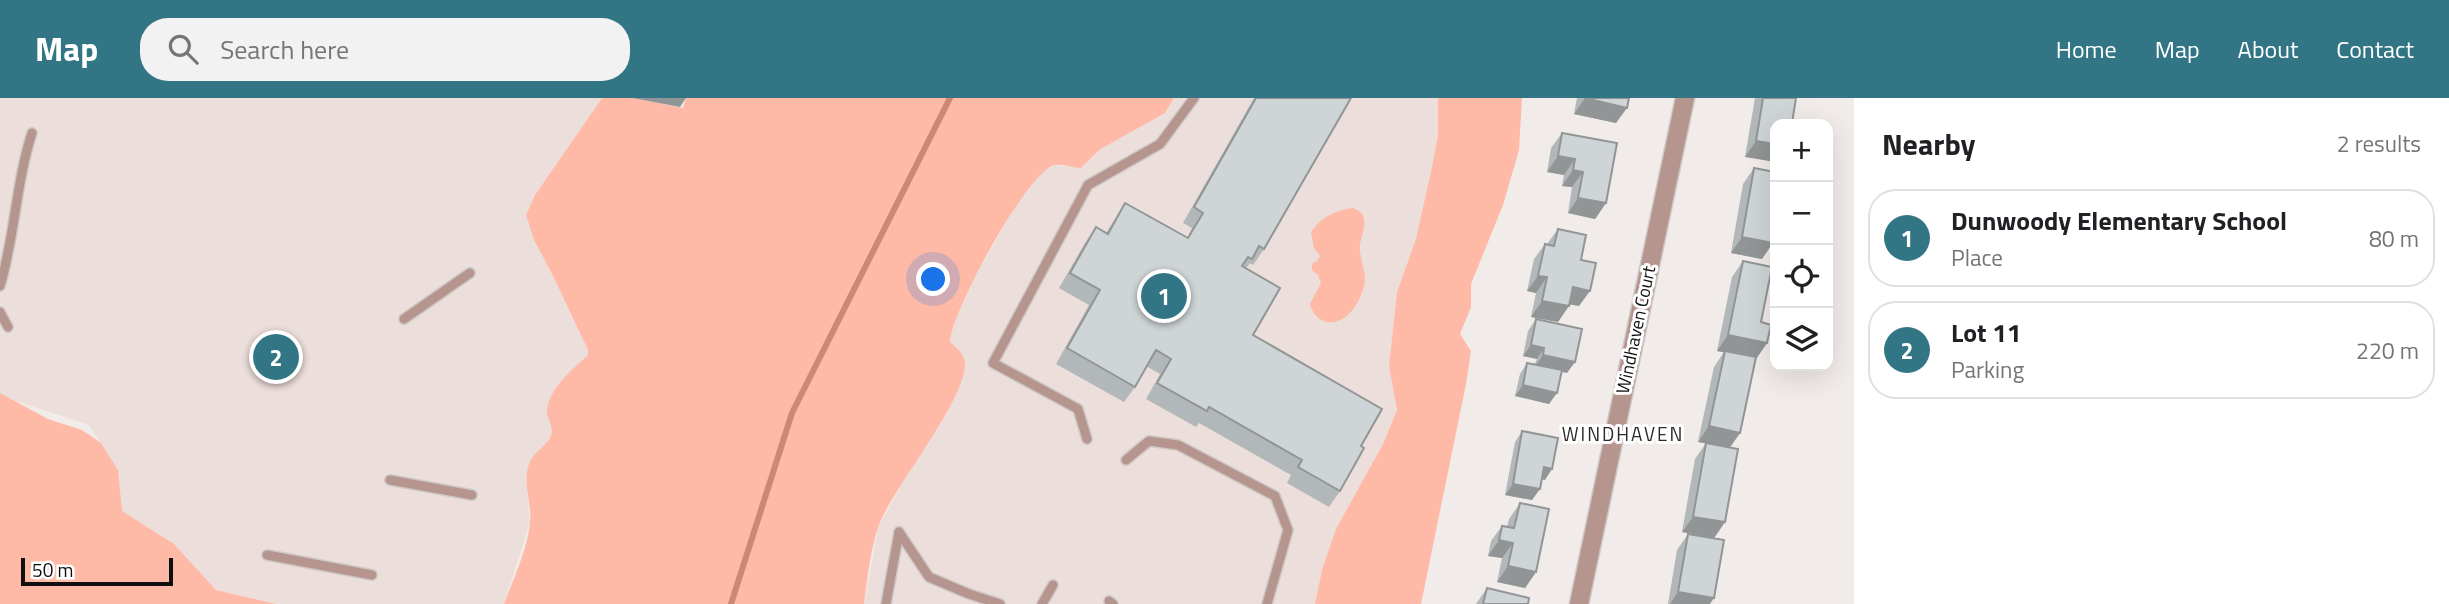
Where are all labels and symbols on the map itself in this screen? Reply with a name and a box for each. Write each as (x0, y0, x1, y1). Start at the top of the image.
your location (916, 262, 950, 296)
street label: Windhaven Court (1609, 263, 1662, 396)
pin: 1 (1141, 270, 1187, 322)
pin: 2 (253, 331, 299, 383)
district label: WINDHAVEN (1562, 419, 1684, 448)
scale bar (21, 555, 173, 587)

